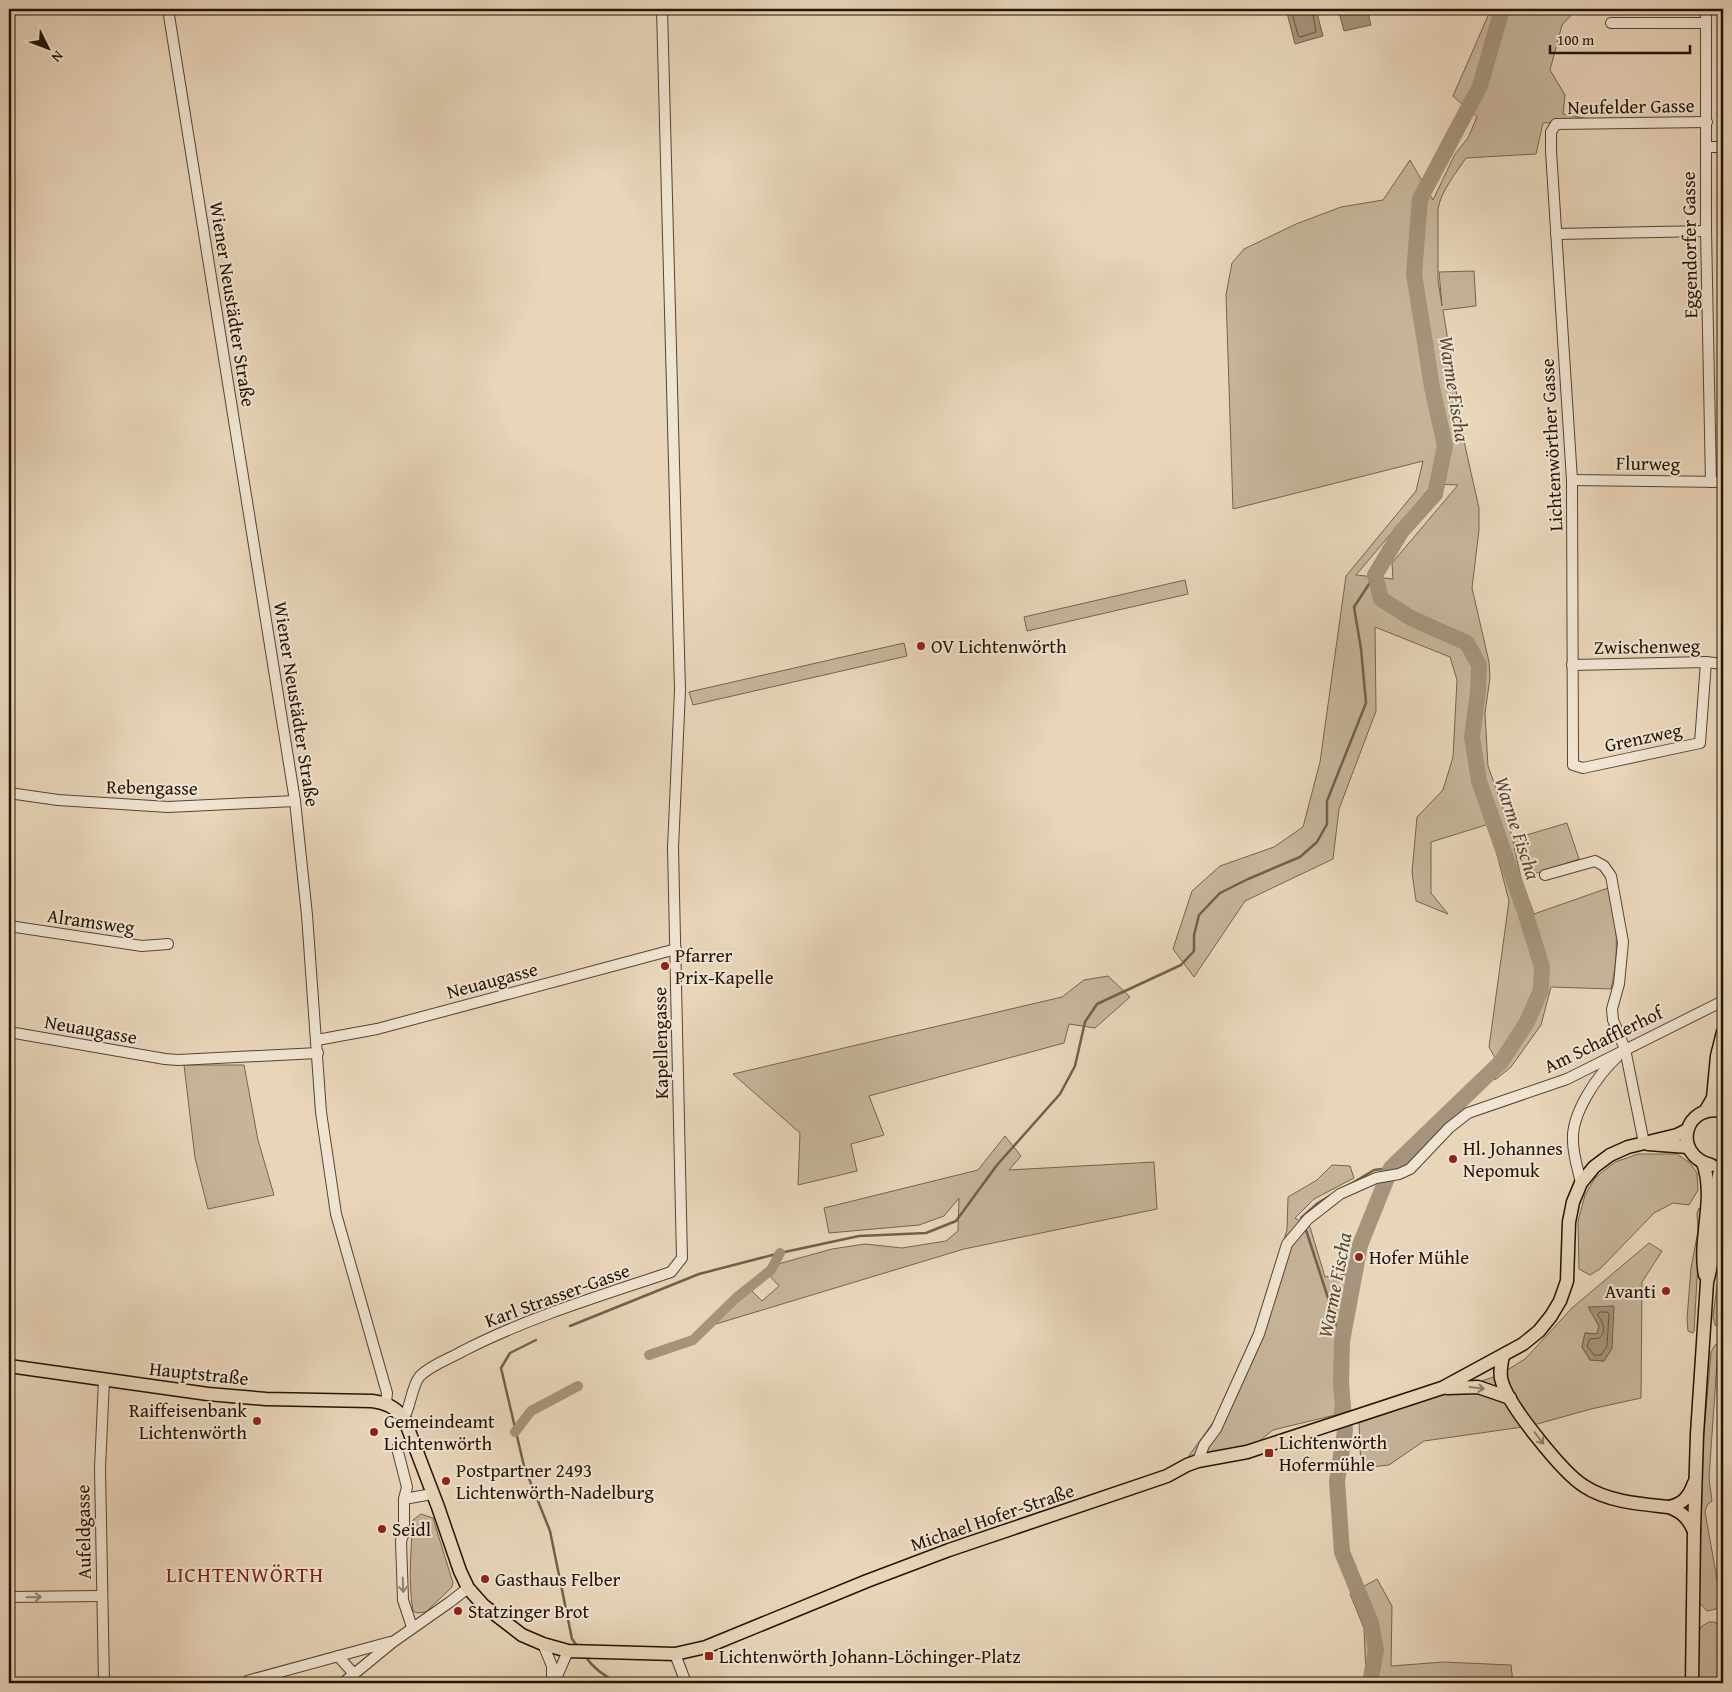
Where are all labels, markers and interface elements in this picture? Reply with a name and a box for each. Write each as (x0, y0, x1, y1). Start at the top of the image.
north arrow (22, 22, 72, 72)
scale bar (1550, 22, 1690, 54)
text: 100 m (1557, 29, 1595, 50)
text: N (47, 47, 68, 67)
street label: Neufelder Gasse (1567, 91, 1695, 121)
street label: Eggendorfer Gasse (1674, 171, 1704, 319)
street label: Wiener Neustädter Straße (203, 199, 263, 409)
water label: Warme Fischa (1432, 334, 1478, 445)
street label: Lichtenwörther Gasse (1532, 358, 1570, 532)
street label: Flurweg (1616, 448, 1681, 478)
street label: Wiener Neustädter Straße (267, 599, 327, 809)
street label: Zwischenweg (1594, 631, 1701, 661)
place label: OV Lichtenwörth (931, 632, 1067, 660)
marker: OV Lichtenwörth (915, 640, 927, 652)
street label: Grenzweg (1602, 715, 1685, 759)
street label: Rebengasse (106, 772, 198, 802)
water label: Warme Fischa (1488, 773, 1549, 884)
street label: Alramsweg (45, 901, 137, 941)
place label: Pfarrer Prix-Kapelle (675, 941, 774, 991)
street label: Neuaugasse (443, 954, 541, 1006)
marker: Pfarrer Prix-Kapelle (659, 960, 671, 972)
street label: Kapellengasse (645, 987, 675, 1099)
street label: Am Schafflerhof (1539, 997, 1669, 1080)
street label: Neuaugasse (43, 1007, 139, 1051)
place label: Hl. Johannes Nepomuk (1463, 1134, 1563, 1184)
marker: Hl. Johannes Nepomuk (1447, 1153, 1459, 1165)
water label: Warme Fischa (1310, 1229, 1359, 1340)
place label: Hofer Mühle (1369, 1243, 1469, 1271)
marker: Hofer Mühle (1353, 1251, 1365, 1263)
street label: Karl Strasser-Gasse (480, 1256, 634, 1334)
place label: Avanti (1605, 1277, 1656, 1305)
marker: Avanti (1660, 1285, 1672, 1297)
street label: Hauptstraße (148, 1354, 250, 1392)
one-way arrow (1468, 1383, 1484, 1393)
place label: Raiffeisenbank Lichtenwörth (129, 1396, 247, 1446)
place label: Gemeindeamt Lichtenwörth (384, 1407, 495, 1457)
marker: Raiffeisenbank Lichtenwörth (251, 1415, 263, 1427)
marker: Gemeindeamt Lichtenwörth (368, 1426, 380, 1438)
place label: Lichtenwörth Hofermühle (1279, 1428, 1387, 1478)
one-way arrow (1534, 1431, 1544, 1445)
marker: Lichtenwörth Hofermühle (1263, 1447, 1275, 1459)
place label: Postpartner 2493 Lichtenwörth-Nadelburg (456, 1456, 654, 1506)
marker: Postpartner 2493 Lichtenwörth-Nadelburg (440, 1475, 452, 1487)
street label: Michael Hofer-Straße (906, 1476, 1078, 1558)
street label: Aufeldgasse (68, 1484, 98, 1580)
place label: Seidl (392, 1515, 431, 1543)
marker: Seidl (376, 1523, 388, 1535)
district label: LICHTENWÖRTH (166, 1559, 324, 1590)
place label: Gasthaus Felber (495, 1565, 621, 1593)
marker: Gasthaus Felber (479, 1573, 491, 1585)
one-way arrow (398, 1577, 407, 1593)
one-way arrow (26, 1592, 42, 1602)
place label: Statzinger Brot (468, 1597, 589, 1625)
marker: Statzinger Brot (452, 1605, 464, 1617)
place label: Lichtenwörth Johann-Löchinger-Platz (719, 1642, 1021, 1670)
marker: Lichtenwörth Johann-Löchinger-Platz (703, 1650, 715, 1662)

